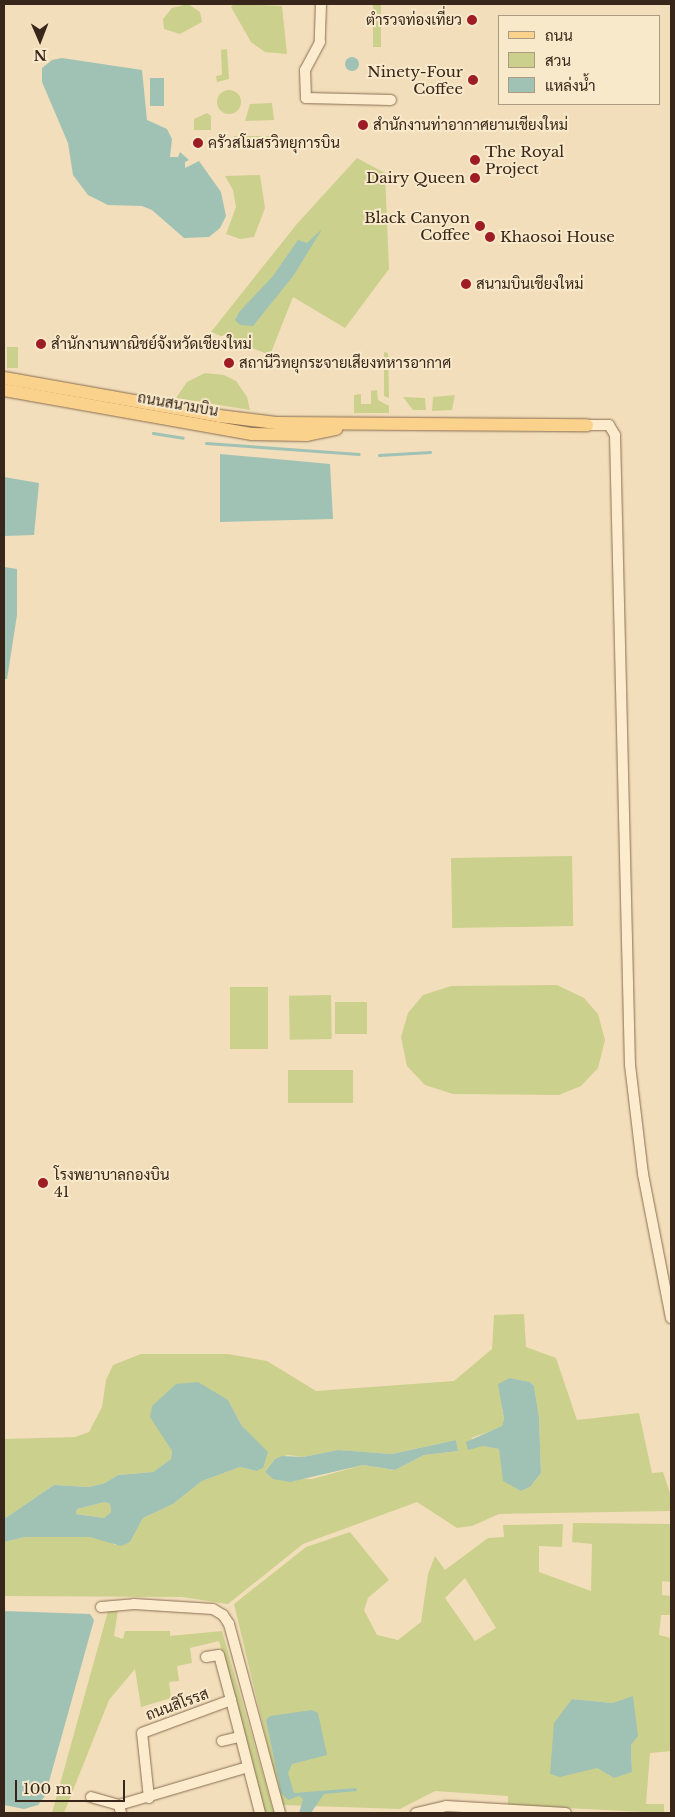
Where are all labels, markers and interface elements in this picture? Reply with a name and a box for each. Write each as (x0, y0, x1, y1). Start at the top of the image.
place label: ตำรวจท่องเที่ยว (366, 11, 462, 29)
marker: ตำรวจท่องเที่ยว (466, 14, 478, 26)
north arrow (15, 15, 65, 65)
legend (498, 15, 660, 105)
text: ถนน (545, 26, 573, 45)
text: N (34, 46, 47, 64)
text: สวน (545, 51, 571, 70)
place label: Ninety-Four Coffee (367, 62, 463, 97)
marker: Ninety-Four Coffee (467, 74, 479, 86)
text: แหล่งน้ำ (545, 76, 596, 95)
place label: สำนักงานท่าอากาศยานเชียงใหม่ (373, 116, 568, 134)
marker: สำนักงานท่าอากาศยานเชียงใหม่ (357, 119, 369, 131)
place label: ครัวสโมสรวิทยุการบิน (208, 134, 340, 152)
marker: ครัวสโมสรวิทยุการบิน (192, 137, 204, 149)
place label: The Royal Project (485, 142, 564, 177)
marker: The Royal Project (469, 154, 481, 166)
place label: Dairy Queen (366, 169, 465, 187)
marker: Dairy Queen (469, 172, 481, 184)
place label: Black Canyon Coffee (364, 208, 470, 243)
marker: Black Canyon Coffee (474, 220, 486, 232)
place label: Khaosoi House (500, 228, 615, 246)
marker: Khaosoi House (484, 231, 496, 243)
place label: สนามบินเชียงใหม่ (476, 275, 584, 293)
marker: สนามบินเชียงใหม่ (460, 278, 472, 290)
place label: สำนักงานพาณิชย์จังหวัดเชียงใหม่ (51, 335, 252, 353)
marker: สำนักงานพาณิชย์จังหวัดเชียงใหม่ (35, 338, 47, 350)
place label: สถานีวิทยุกระจายเสียงทหารอากาศ (239, 354, 451, 372)
marker: สถานีวิทยุกระจายเสียงทหารอากาศ (223, 357, 235, 369)
street label: ถนนสนามบิน (136, 388, 220, 420)
place label: โรงพยาบาลกองบิน 41 (54, 1165, 170, 1200)
marker: โรงพยาบาลกองบิน 41 (36, 1176, 50, 1190)
street label: ถนนสิโรรส (143, 1684, 211, 1724)
scale bar (18, 1770, 128, 1802)
text: 100 m (23, 1779, 72, 1798)

